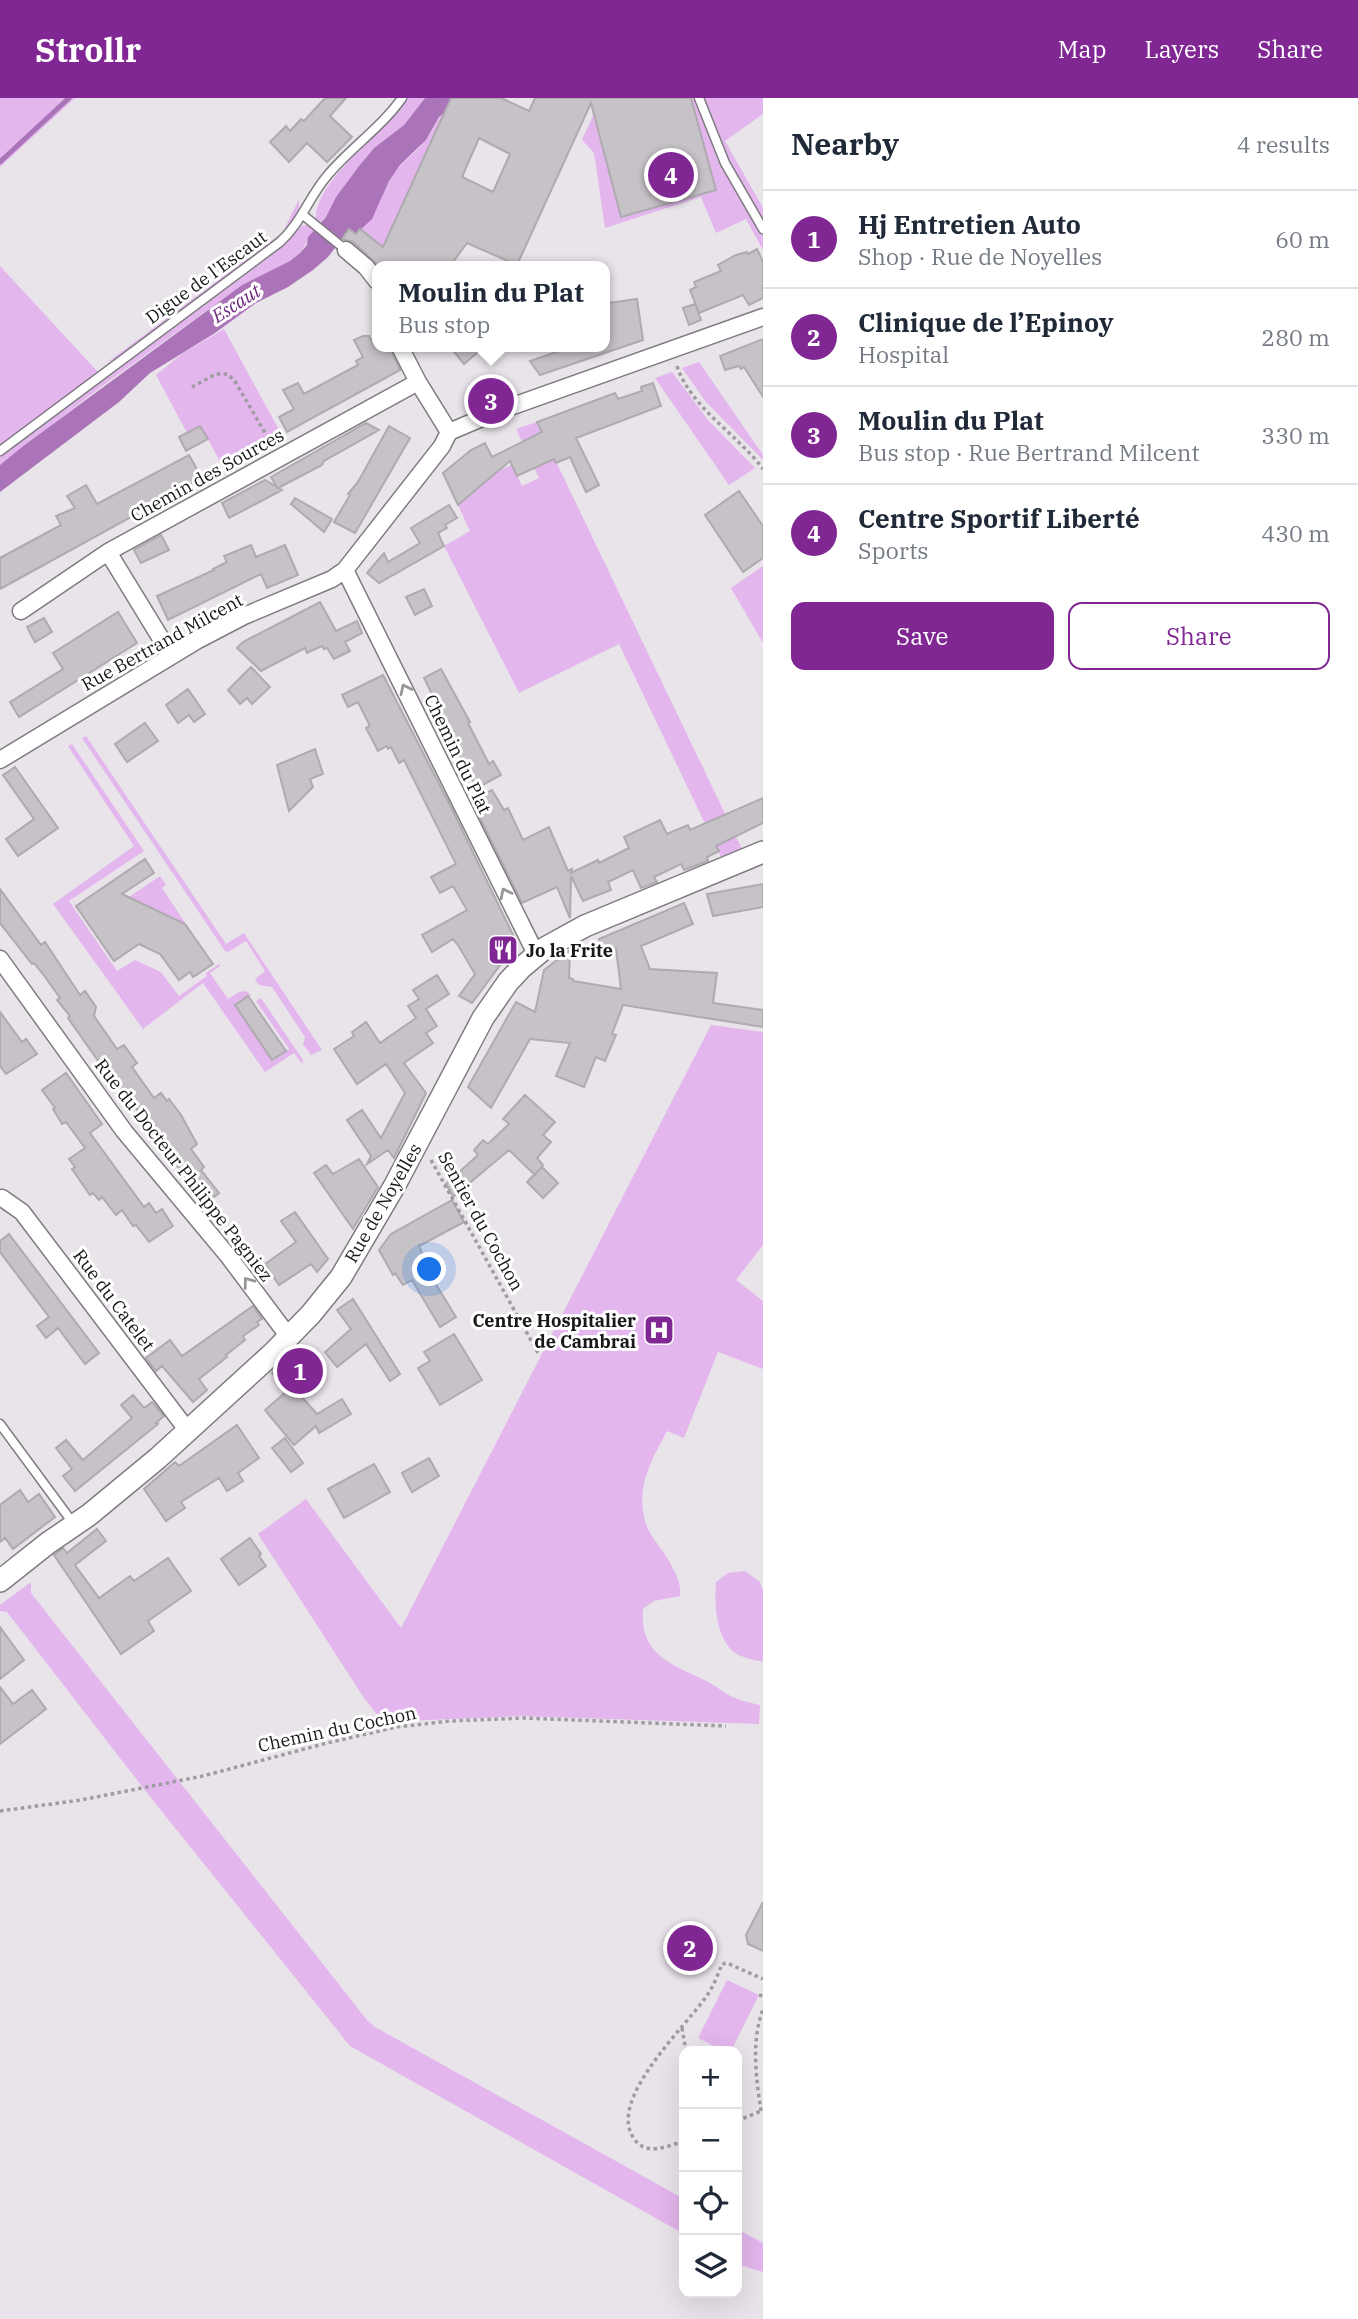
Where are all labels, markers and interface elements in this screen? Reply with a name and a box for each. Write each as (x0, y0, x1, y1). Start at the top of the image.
text: Strollr (35, 28, 141, 71)
text: Map (1058, 33, 1106, 65)
text: Layers (1144, 33, 1219, 65)
text: Share (1257, 33, 1323, 65)
text: Nearby (791, 124, 899, 163)
text: 4 results (1237, 129, 1330, 159)
pin: 4 (648, 149, 694, 201)
text: Hj Entretien Auto (858, 207, 1081, 241)
text: 1 (807, 224, 821, 254)
text: 60 m (1275, 224, 1330, 254)
street label: Digue de l'Escaut (141, 226, 271, 328)
text: Shop · Rue de Noyelles (858, 241, 1102, 271)
popup (372, 261, 610, 352)
text: Moulin du Plat (398, 275, 584, 309)
water label: Escaut (207, 279, 265, 327)
text: Clinique de l’Epinoy (858, 305, 1113, 339)
text: Bus stop (398, 309, 490, 339)
text: 2 (807, 322, 821, 352)
text: 280 m (1261, 322, 1330, 352)
text: Hospital (858, 339, 949, 369)
pin: 3 (468, 375, 514, 427)
text: Moulin du Plat (858, 403, 1044, 437)
text: 3 (807, 420, 821, 450)
text: 330 m (1261, 420, 1330, 450)
street label: Chemin des Sources (126, 423, 288, 527)
text: Bus stop · Rue Bertrand Milcent (858, 437, 1200, 467)
text: Centre Sportif Liberté (858, 501, 1140, 535)
text: 4 (807, 518, 821, 548)
text: 430 m (1261, 518, 1330, 548)
text: Sports (858, 535, 928, 565)
street label: Rue Bertrand Milcent (77, 588, 247, 696)
button: Save (791, 602, 1054, 670)
button: Share (1068, 602, 1330, 670)
one-way arrow (399, 684, 413, 696)
street label: Chemin du Plat (419, 691, 497, 817)
one-way arrow (500, 888, 514, 900)
restaurant icon: Jo la Frite (486, 933, 520, 967)
place label: Jo la Frite (526, 939, 613, 962)
street label: Rue du Docteur Philippe Pagniez (90, 1054, 278, 1286)
street label: Rue de Noyelles (340, 1139, 426, 1267)
street label: Sentier du Cochon (433, 1147, 529, 1295)
street label: Rue du Catelet (68, 1244, 160, 1356)
your location (412, 1252, 446, 1286)
one-way arrow (244, 1277, 257, 1290)
place label: Centre Hospitalier de Cambrai (473, 1309, 636, 1353)
hospital icon: Centre Hospitalier de Cambrai (642, 1313, 676, 1347)
pin: 1 (277, 1345, 323, 1397)
street label: Chemin du Cochon (256, 1701, 418, 1757)
pin: 2 (667, 1922, 713, 1974)
map controls (679, 2046, 742, 2298)
button: + (679, 2046, 742, 2109)
button: − (679, 2109, 742, 2172)
button: locate (679, 2172, 742, 2235)
button: layers (679, 2235, 742, 2298)

